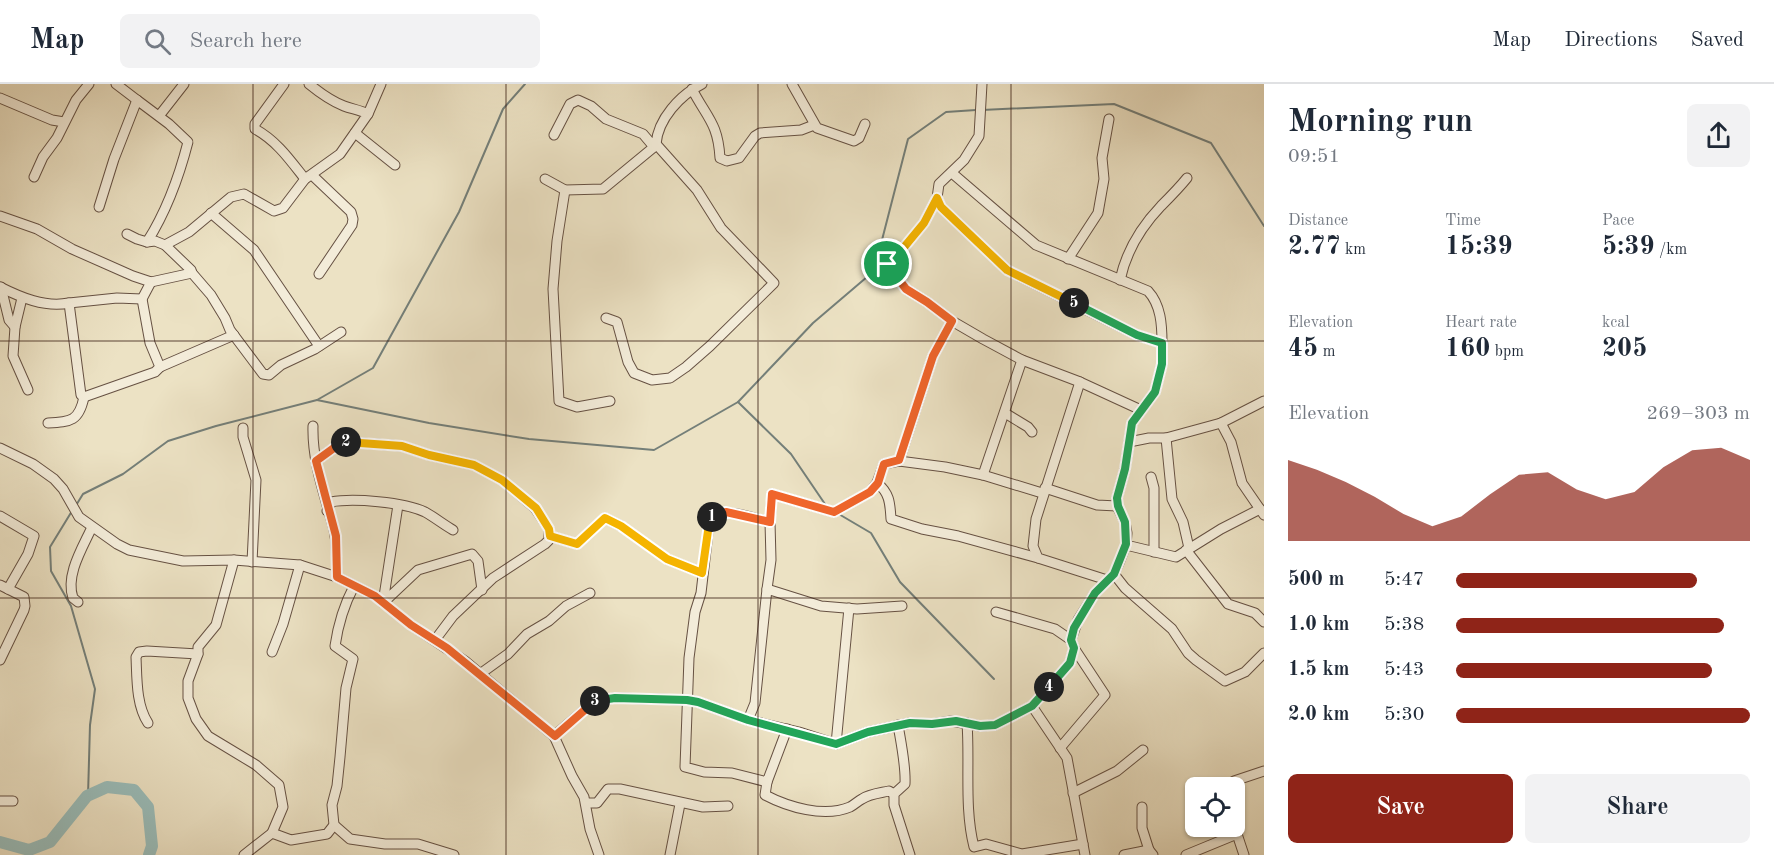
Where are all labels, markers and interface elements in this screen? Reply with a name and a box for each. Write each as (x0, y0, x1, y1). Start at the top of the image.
search box (120, 14, 540, 68)
icon: search (141, 25, 174, 58)
text: Map (30, 27, 84, 55)
text: Search here (189, 30, 302, 52)
text: Map (1492, 30, 1531, 51)
text: Directions (1564, 30, 1658, 51)
text: Saved (1691, 30, 1744, 51)
button: share (1687, 104, 1750, 167)
text: Morning run (1288, 106, 1473, 139)
text: 09:51 (1288, 147, 1340, 167)
text: Distance (1288, 213, 1348, 229)
text: Time (1445, 213, 1481, 229)
text: Pace (1602, 213, 1634, 229)
text: 2.77 (1288, 234, 1341, 260)
text: 15:39 (1445, 234, 1513, 260)
text: 5:39 (1602, 234, 1655, 260)
pin (861, 238, 912, 289)
text: km (1341, 242, 1366, 258)
text: /km (1655, 242, 1687, 258)
icon: arrive (870, 247, 903, 280)
pin: 5 (1059, 288, 1089, 318)
text: 5 (1069, 295, 1079, 311)
text: Elevation (1288, 315, 1353, 331)
text: Heart rate (1445, 315, 1517, 331)
text: kcal (1602, 315, 1630, 331)
text: 45 (1288, 336, 1318, 362)
text: 160 (1445, 336, 1490, 362)
text: 205 (1602, 336, 1647, 362)
text: m (1318, 344, 1335, 360)
text: bpm (1490, 344, 1524, 360)
text: Elevation (1288, 404, 1369, 424)
text: 269–303 m (1647, 404, 1750, 424)
pin: 2 (331, 427, 361, 457)
text: 2 (341, 434, 351, 450)
pin: 1 (697, 502, 727, 532)
text: 1 (707, 509, 717, 525)
text: 500 m (1288, 570, 1344, 590)
text: 5:47 (1384, 570, 1424, 590)
text: 1.0 km (1288, 615, 1350, 635)
text: 5:38 (1384, 615, 1424, 635)
text: 1.5 km (1288, 660, 1350, 680)
text: 5:43 (1384, 660, 1424, 680)
pin: 4 (1034, 672, 1064, 702)
text: 4 (1044, 679, 1054, 695)
pin: 3 (580, 686, 610, 716)
text: 3 (590, 693, 600, 709)
text: 2.0 km (1288, 705, 1350, 725)
text: 5:30 (1384, 705, 1424, 725)
button: Save (1288, 774, 1513, 843)
button: Share (1525, 774, 1750, 843)
map controls (1185, 777, 1245, 837)
button: locate (1185, 777, 1245, 837)

